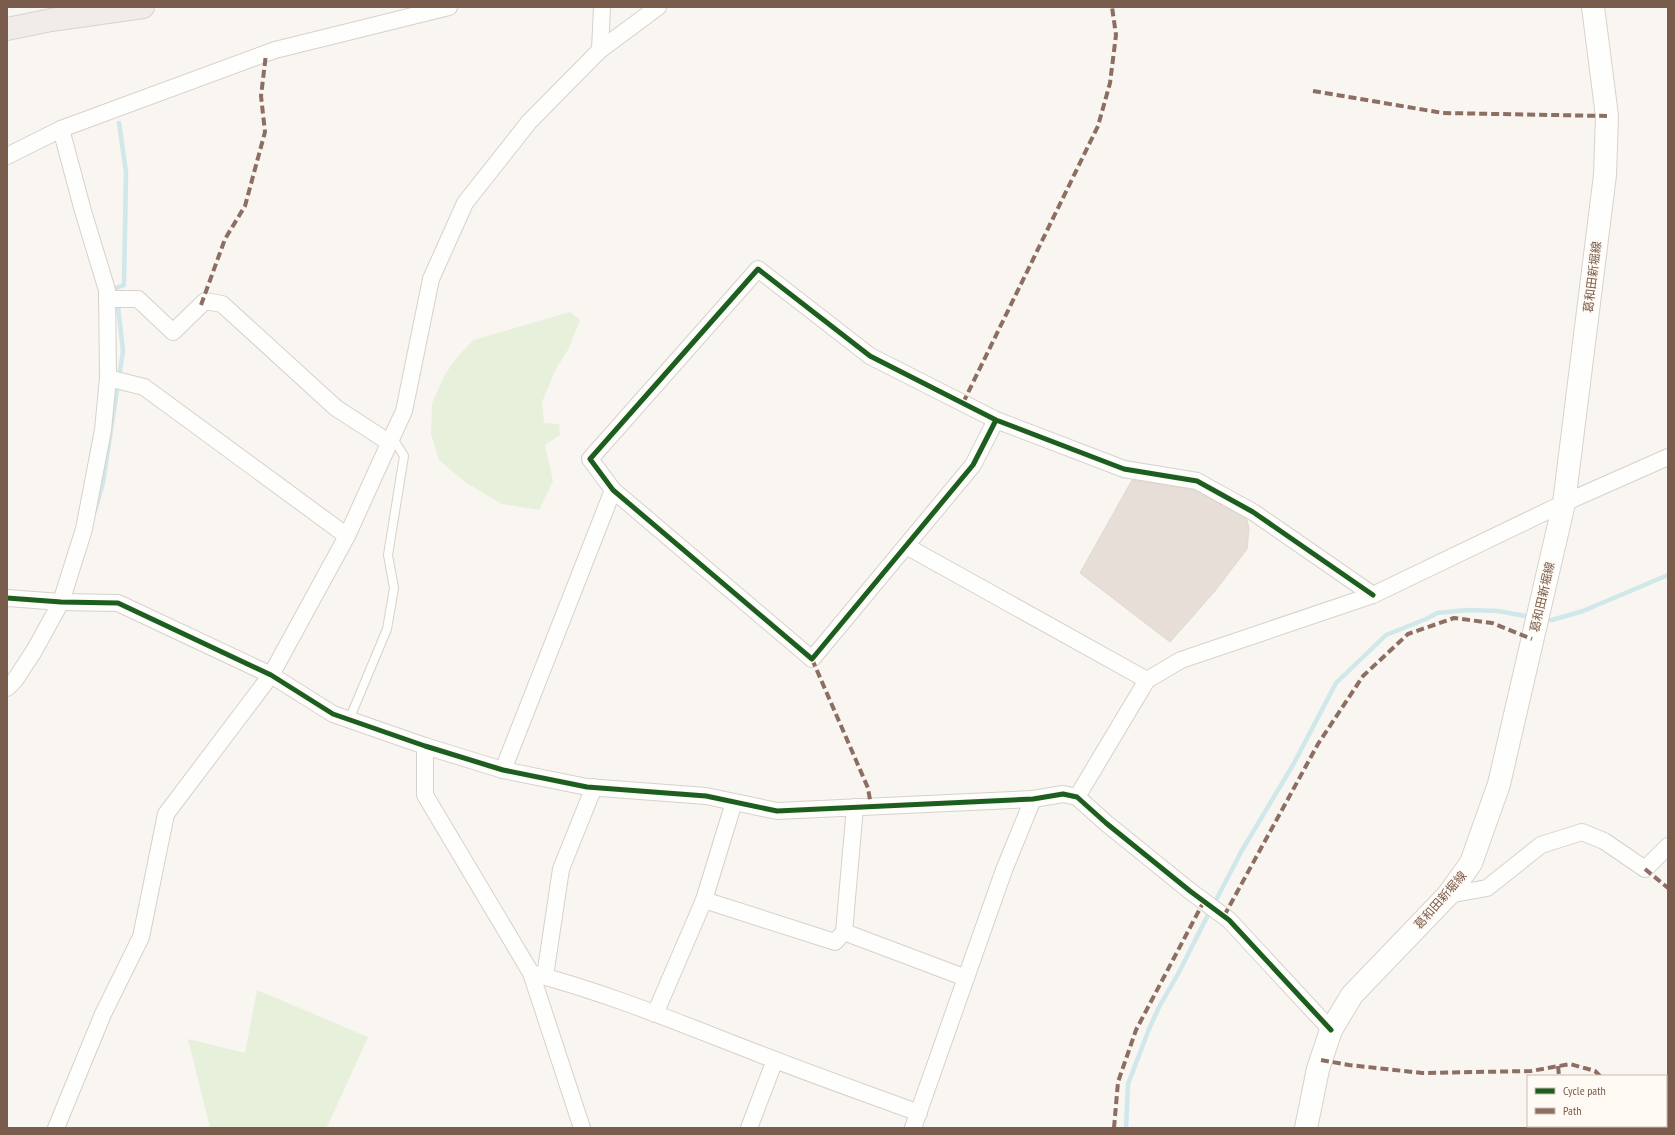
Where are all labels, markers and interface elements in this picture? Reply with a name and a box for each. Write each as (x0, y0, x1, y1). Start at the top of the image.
street label: 葛和田新堀線 (1580, 240, 1604, 314)
street label: 葛和田新堀線 (1527, 560, 1557, 634)
street label: 葛和田新堀線 (1411, 868, 1469, 932)
legend (1527, 1075, 1667, 1127)
text: Cycle path (1563, 1083, 1606, 1098)
text: Path (1563, 1103, 1581, 1118)

